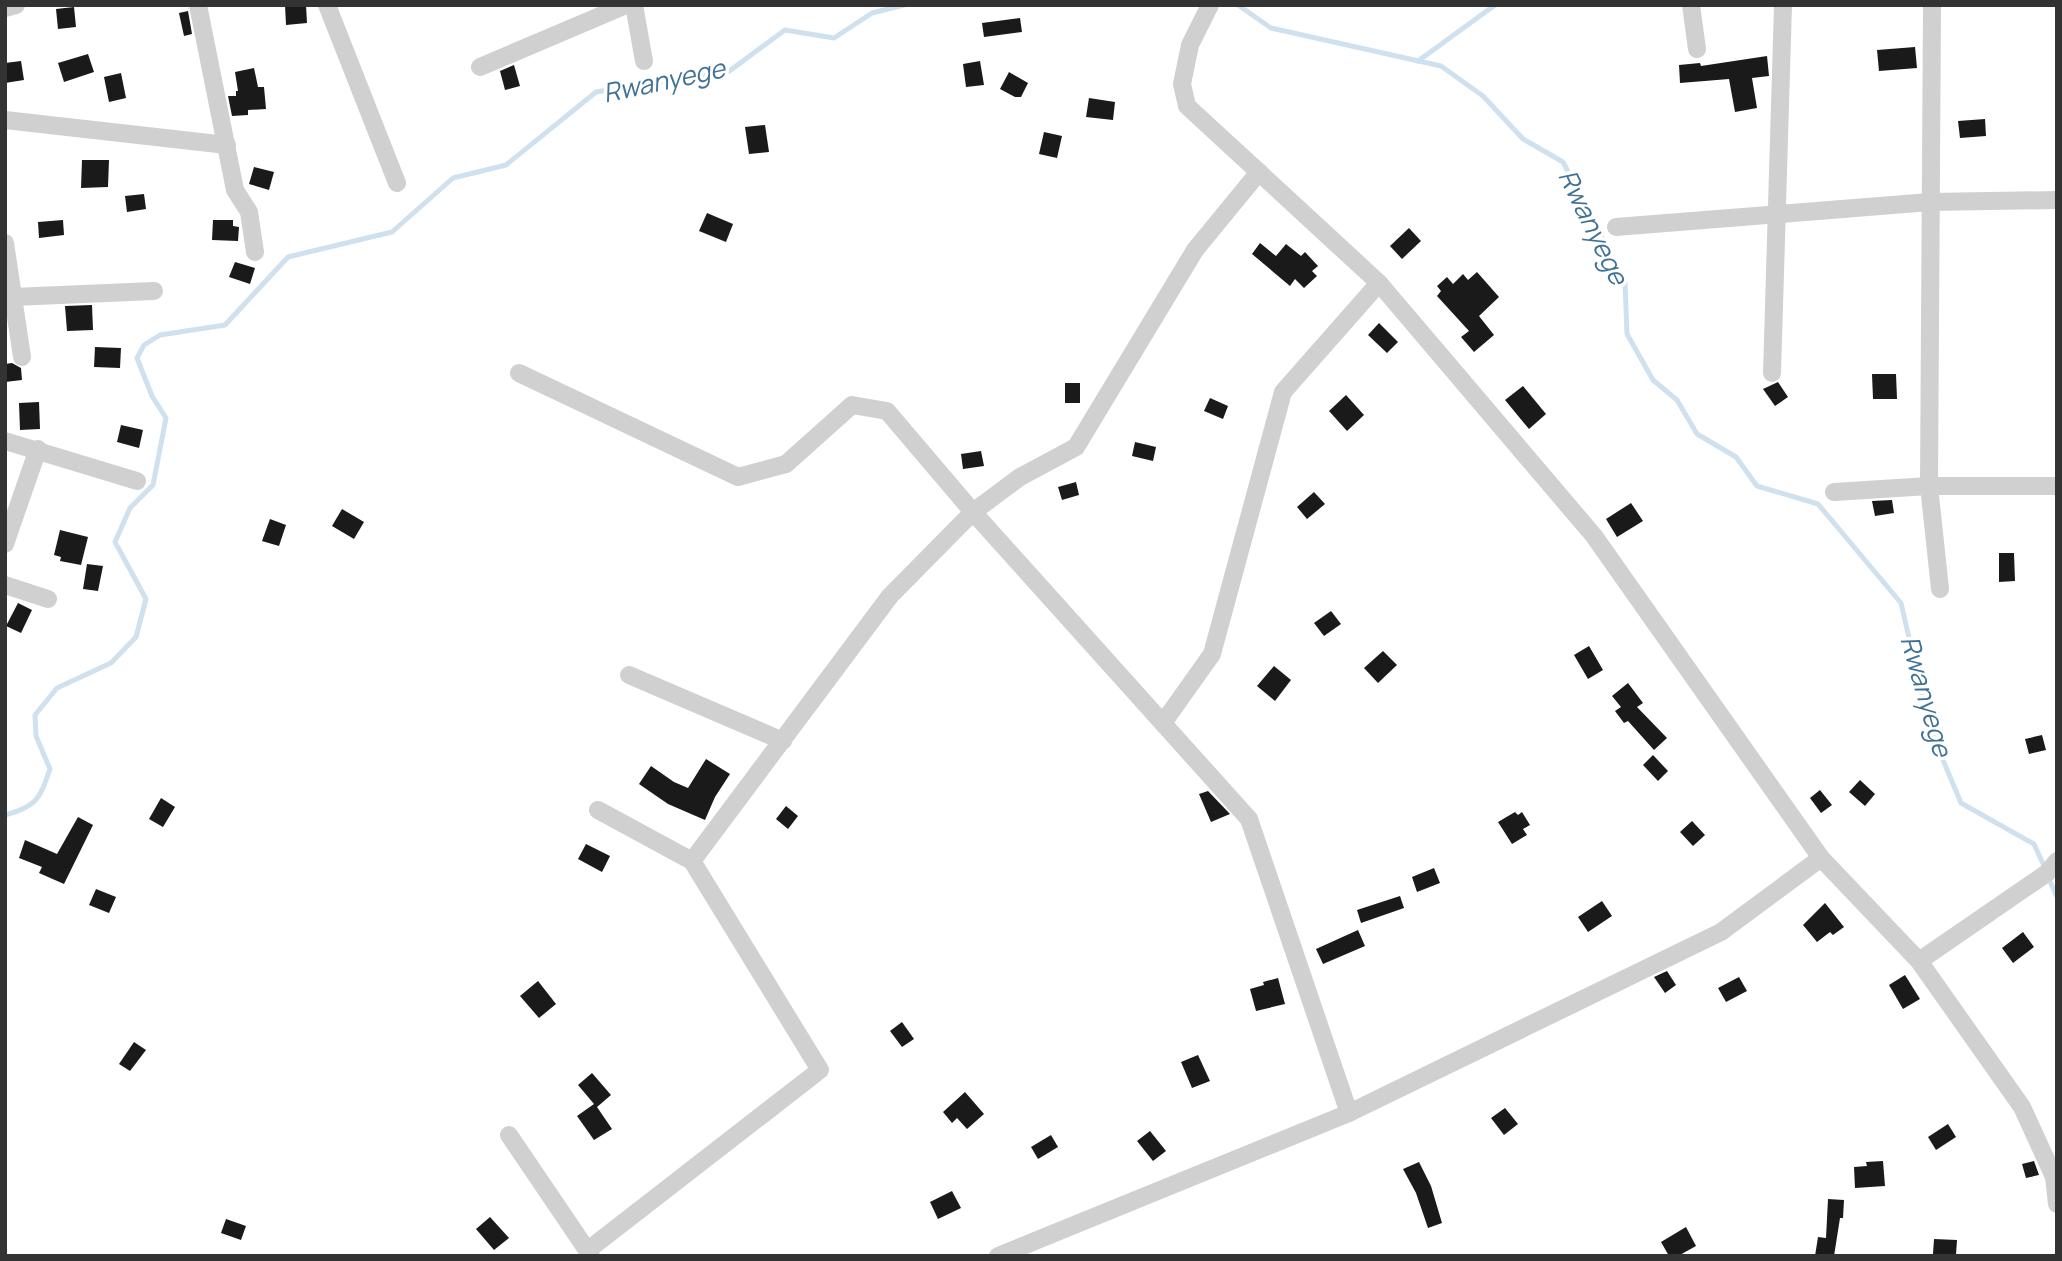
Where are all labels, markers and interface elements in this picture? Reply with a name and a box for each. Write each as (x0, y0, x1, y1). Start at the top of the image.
water label: Rwanyege (599, 49, 730, 111)
water label: Rwanyege (1551, 163, 1638, 292)
water label: Rwanyege (1893, 631, 1962, 762)

